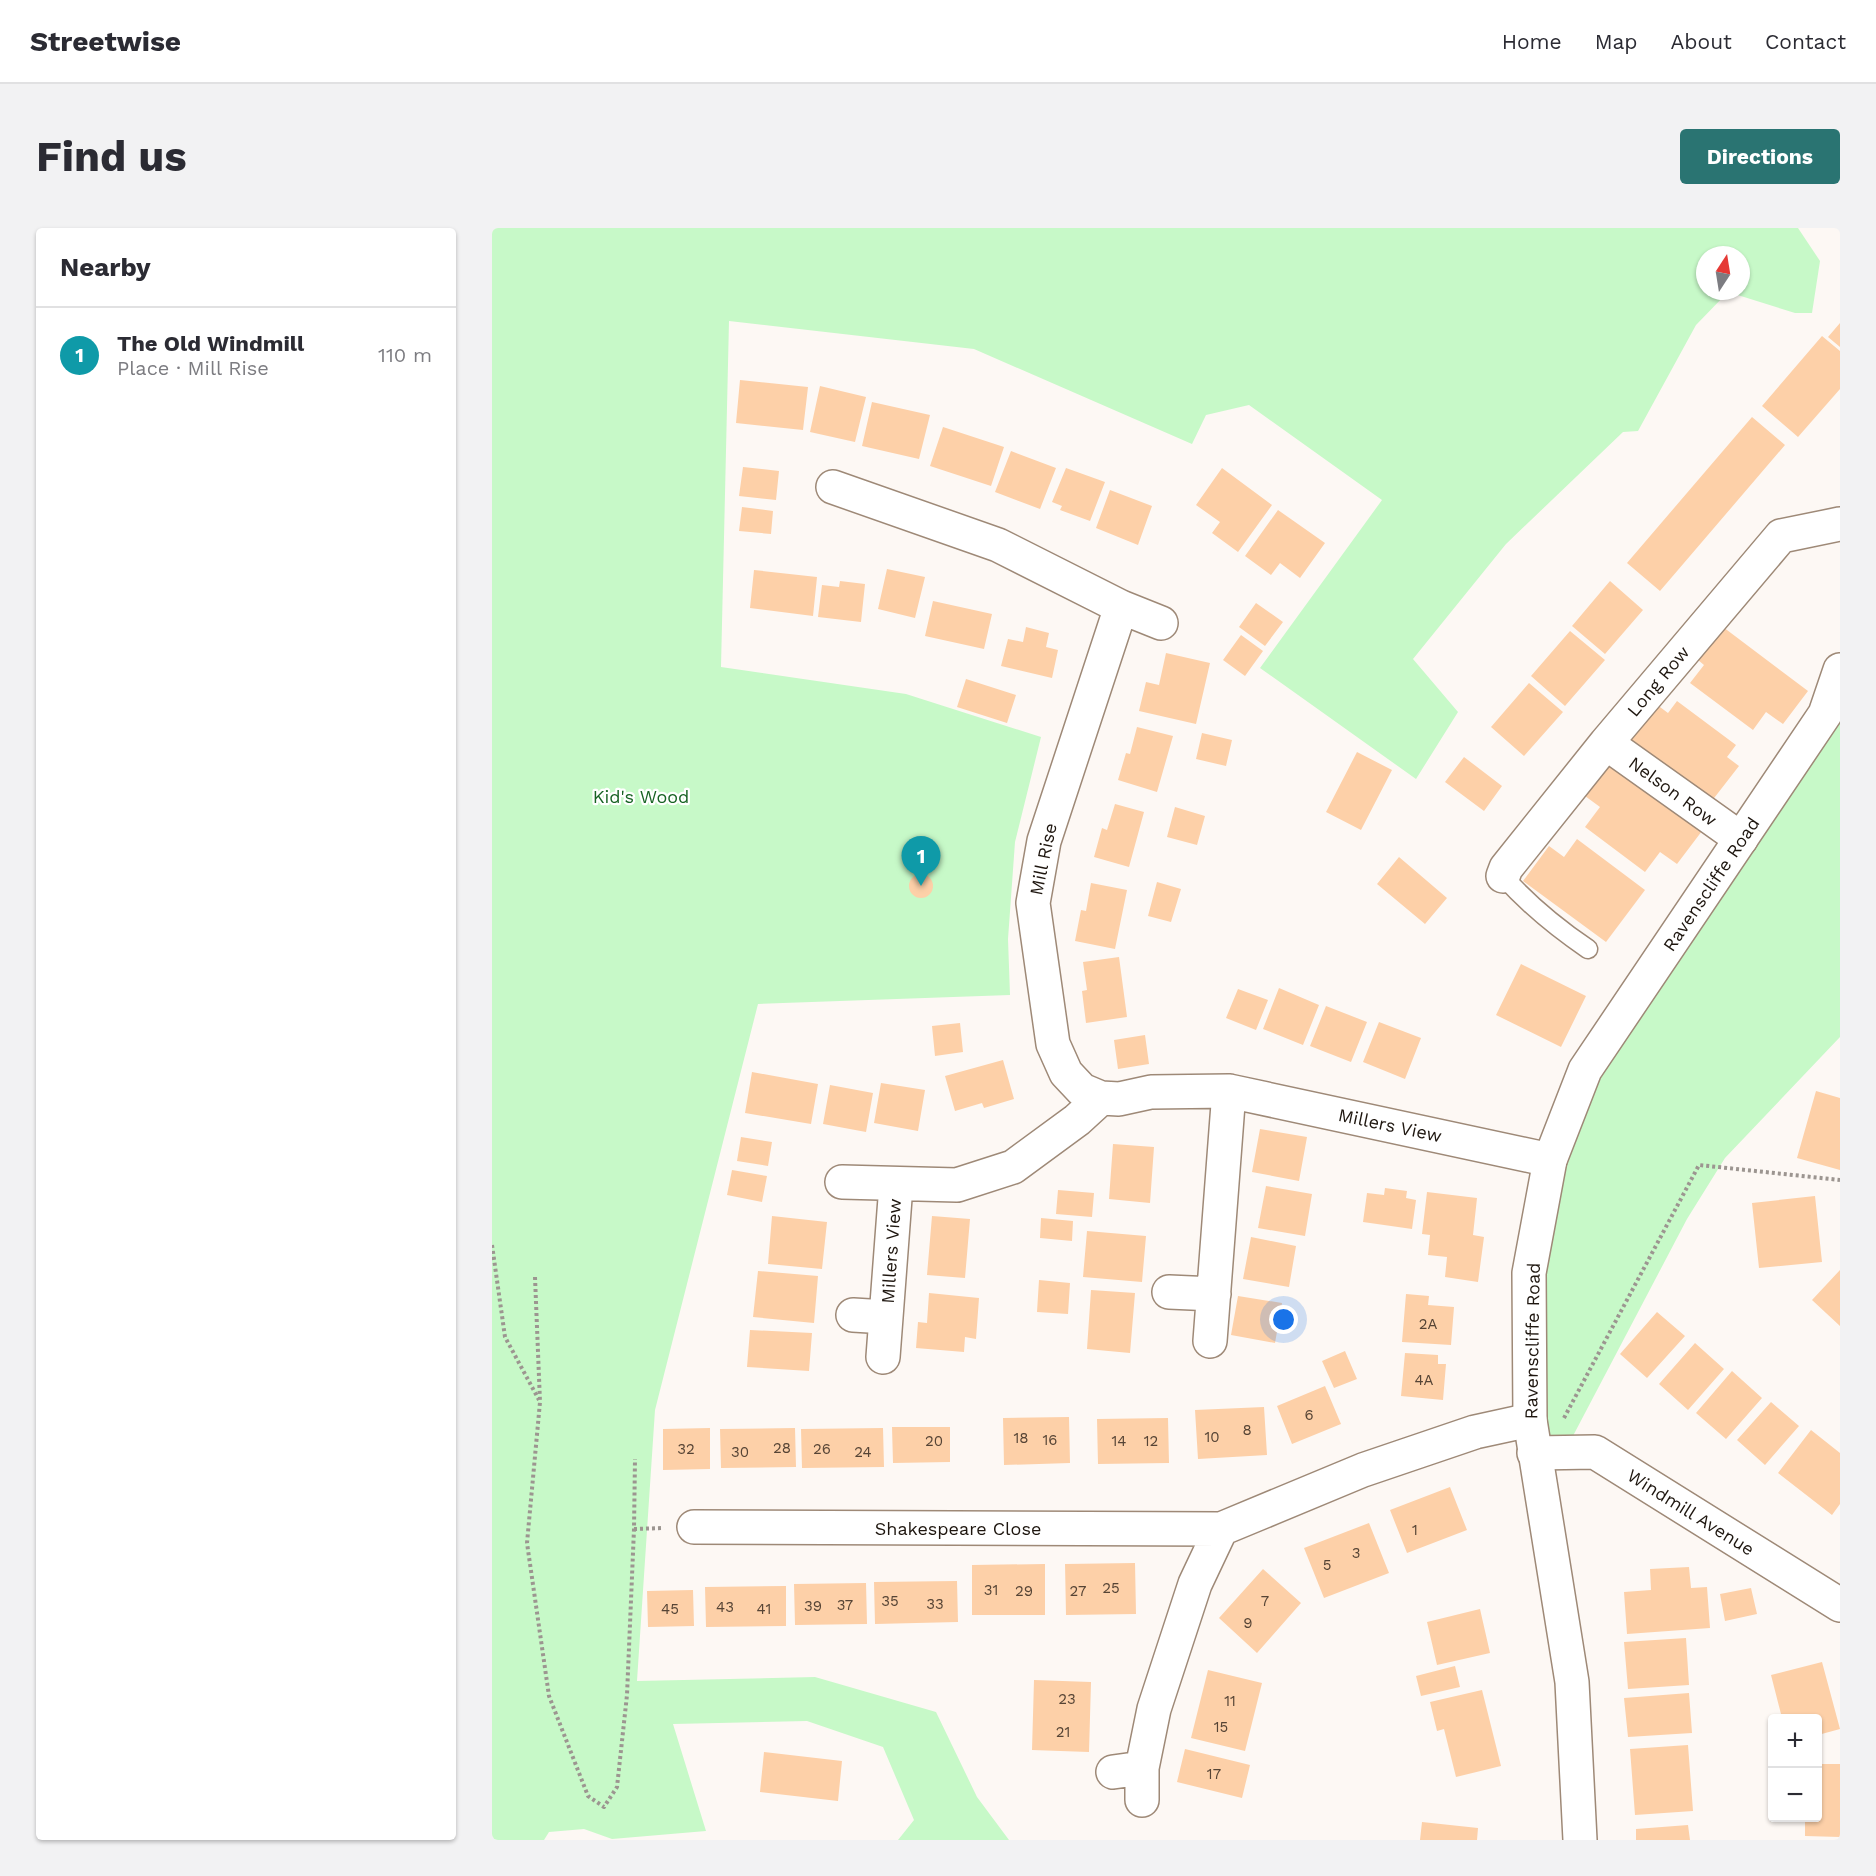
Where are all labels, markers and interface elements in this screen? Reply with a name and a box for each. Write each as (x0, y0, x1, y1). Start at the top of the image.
text: Streetwise (30, 25, 181, 58)
text: Home (1502, 29, 1562, 54)
text: Map (1595, 29, 1638, 54)
text: About (1671, 29, 1732, 54)
text: Contact (1765, 29, 1846, 54)
button: Directions (1680, 129, 1840, 184)
text: Find us (36, 132, 187, 181)
north arrow (1696, 246, 1750, 300)
text: Nearby (60, 252, 151, 282)
text: The Old Windmill (117, 331, 304, 356)
text: 1 (75, 343, 84, 367)
text: 110 m (378, 343, 432, 367)
text: Place · Mill Rise (117, 356, 269, 380)
street label: Long Row (1623, 642, 1693, 720)
street label: Nelson Row (1625, 752, 1721, 830)
park label: Kid's Wood (593, 786, 689, 807)
street label: Ravenscliffe Road (1658, 813, 1764, 955)
street label: Mill Rise (1025, 821, 1061, 897)
pin: 1 (902, 836, 940, 886)
street label: Millers View (1336, 1104, 1444, 1146)
street label: Millers View (877, 1198, 905, 1304)
street label: Ravenscliffe Road (1520, 1262, 1544, 1420)
your location (1269, 1305, 1298, 1334)
house number: 2A (1419, 1315, 1437, 1333)
house number: 4A (1414, 1371, 1434, 1389)
house number: 6 (1304, 1406, 1314, 1424)
house number: 8 (1242, 1421, 1252, 1439)
house number: 10 (1204, 1428, 1220, 1446)
house number: 18 (1013, 1429, 1029, 1447)
house number: 16 (1043, 1431, 1057, 1449)
house number: 20 (925, 1432, 943, 1450)
house number: 14 (1111, 1432, 1127, 1450)
house number: 12 (1144, 1432, 1158, 1450)
house number: 28 (773, 1439, 791, 1457)
house number: 32 (677, 1440, 695, 1458)
house number: 26 (813, 1440, 831, 1458)
house number: 30 (731, 1443, 749, 1461)
house number: 24 (854, 1443, 872, 1461)
street label: Windmill Avenue (1624, 1464, 1758, 1560)
street label: Shakespeare Close (875, 1518, 1041, 1539)
house number: 1 (1412, 1521, 1418, 1539)
house number: 3 (1352, 1544, 1360, 1562)
house number: 5 (1323, 1556, 1331, 1574)
house number: 25 (1102, 1579, 1120, 1597)
house number: 31 (984, 1581, 998, 1599)
house number: 29 (1015, 1582, 1033, 1600)
house number: 27 (1070, 1582, 1086, 1600)
house number: 35 (881, 1592, 899, 1610)
house number: 7 (1261, 1592, 1269, 1610)
house number: 33 (926, 1595, 944, 1613)
house number: 37 (837, 1596, 853, 1614)
house number: 39 (804, 1597, 822, 1615)
house number: 43 (716, 1598, 734, 1616)
house number: 45 (661, 1600, 679, 1618)
house number: 41 (757, 1600, 771, 1618)
house number: 9 (1243, 1614, 1253, 1632)
house number: 23 (1058, 1690, 1076, 1708)
house number: 11 (1224, 1692, 1236, 1710)
map controls (1768, 1714, 1822, 1822)
button: + (1768, 1714, 1822, 1768)
house number: 15 (1214, 1718, 1228, 1736)
house number: 21 (1056, 1723, 1070, 1741)
house number: 17 (1207, 1765, 1221, 1783)
button: − (1768, 1768, 1822, 1822)

